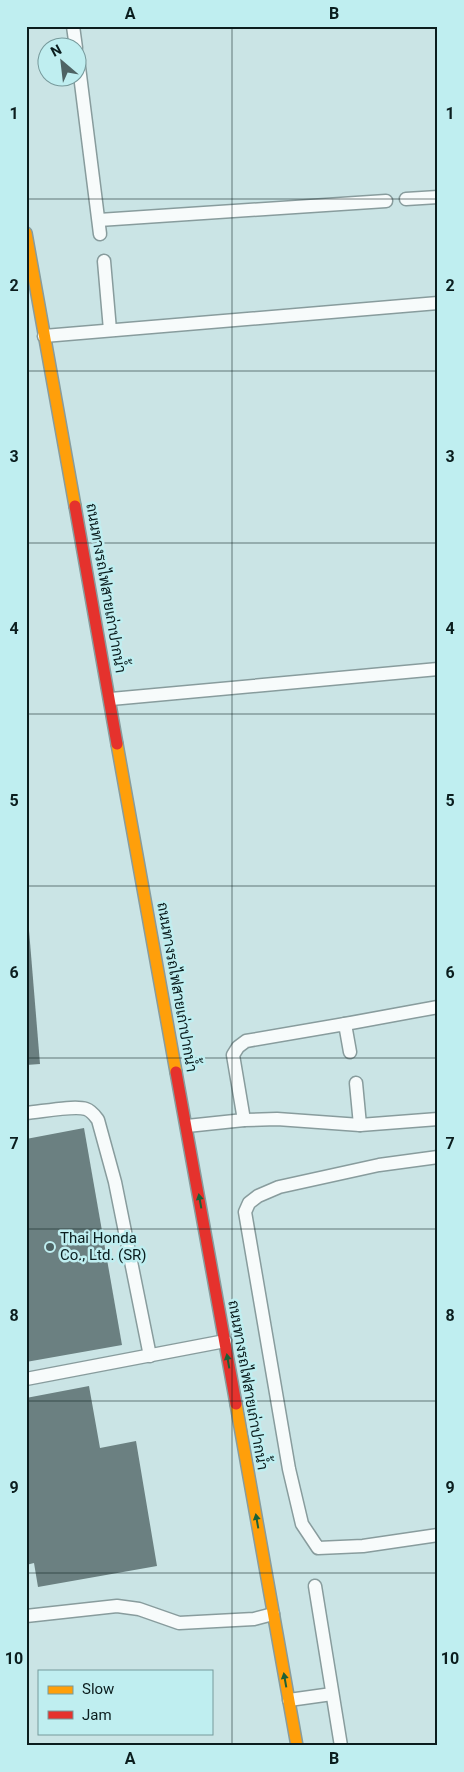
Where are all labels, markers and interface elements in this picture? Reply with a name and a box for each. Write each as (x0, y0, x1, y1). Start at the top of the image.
text: A (125, 4, 136, 23)
text: B (329, 4, 339, 23)
north arrow (38, 38, 88, 88)
text: N (48, 41, 64, 60)
text: 1 (9, 104, 19, 123)
text: 1 (445, 104, 455, 123)
text: 2 (9, 276, 19, 295)
text: 2 (445, 276, 455, 295)
text: 3 (9, 447, 19, 466)
text: 3 (445, 447, 455, 466)
street label: ถนนทางรถไฟสายเก่าปากน้ำ (82, 501, 134, 674)
text: 4 (9, 619, 19, 638)
text: 4 (445, 619, 455, 638)
text: 5 (9, 791, 19, 810)
text: 5 (445, 791, 455, 810)
street label: ถนนทางรถไฟสายเก่าปากน้ำ (153, 900, 205, 1073)
text: 6 (9, 963, 19, 982)
text: 6 (445, 963, 455, 982)
text: 7 (9, 1134, 19, 1153)
text: 7 (445, 1134, 455, 1153)
one-way arrow (195, 1192, 203, 1208)
place label: Thai Honda Co., Ltd. (SR) (60, 1229, 147, 1264)
marker: Thai Honda Co., Ltd. (SR) (44, 1241, 56, 1253)
street label: ถนนทางรถไฟสายเก่าปากน้ำ (224, 1298, 276, 1471)
text: 8 (9, 1306, 19, 1325)
text: 8 (445, 1306, 455, 1325)
one-way arrow (224, 1352, 232, 1368)
text: 9 (9, 1478, 19, 1497)
text: 9 (445, 1478, 455, 1497)
one-way arrow (252, 1512, 260, 1528)
text: 10 (5, 1649, 23, 1668)
text: 10 (441, 1649, 459, 1668)
legend (38, 1670, 212, 1734)
one-way arrow (281, 1672, 289, 1688)
text: Slow (82, 1680, 114, 1698)
text: Jam (82, 1706, 112, 1724)
text: A (125, 1749, 136, 1768)
text: B (329, 1749, 339, 1768)

